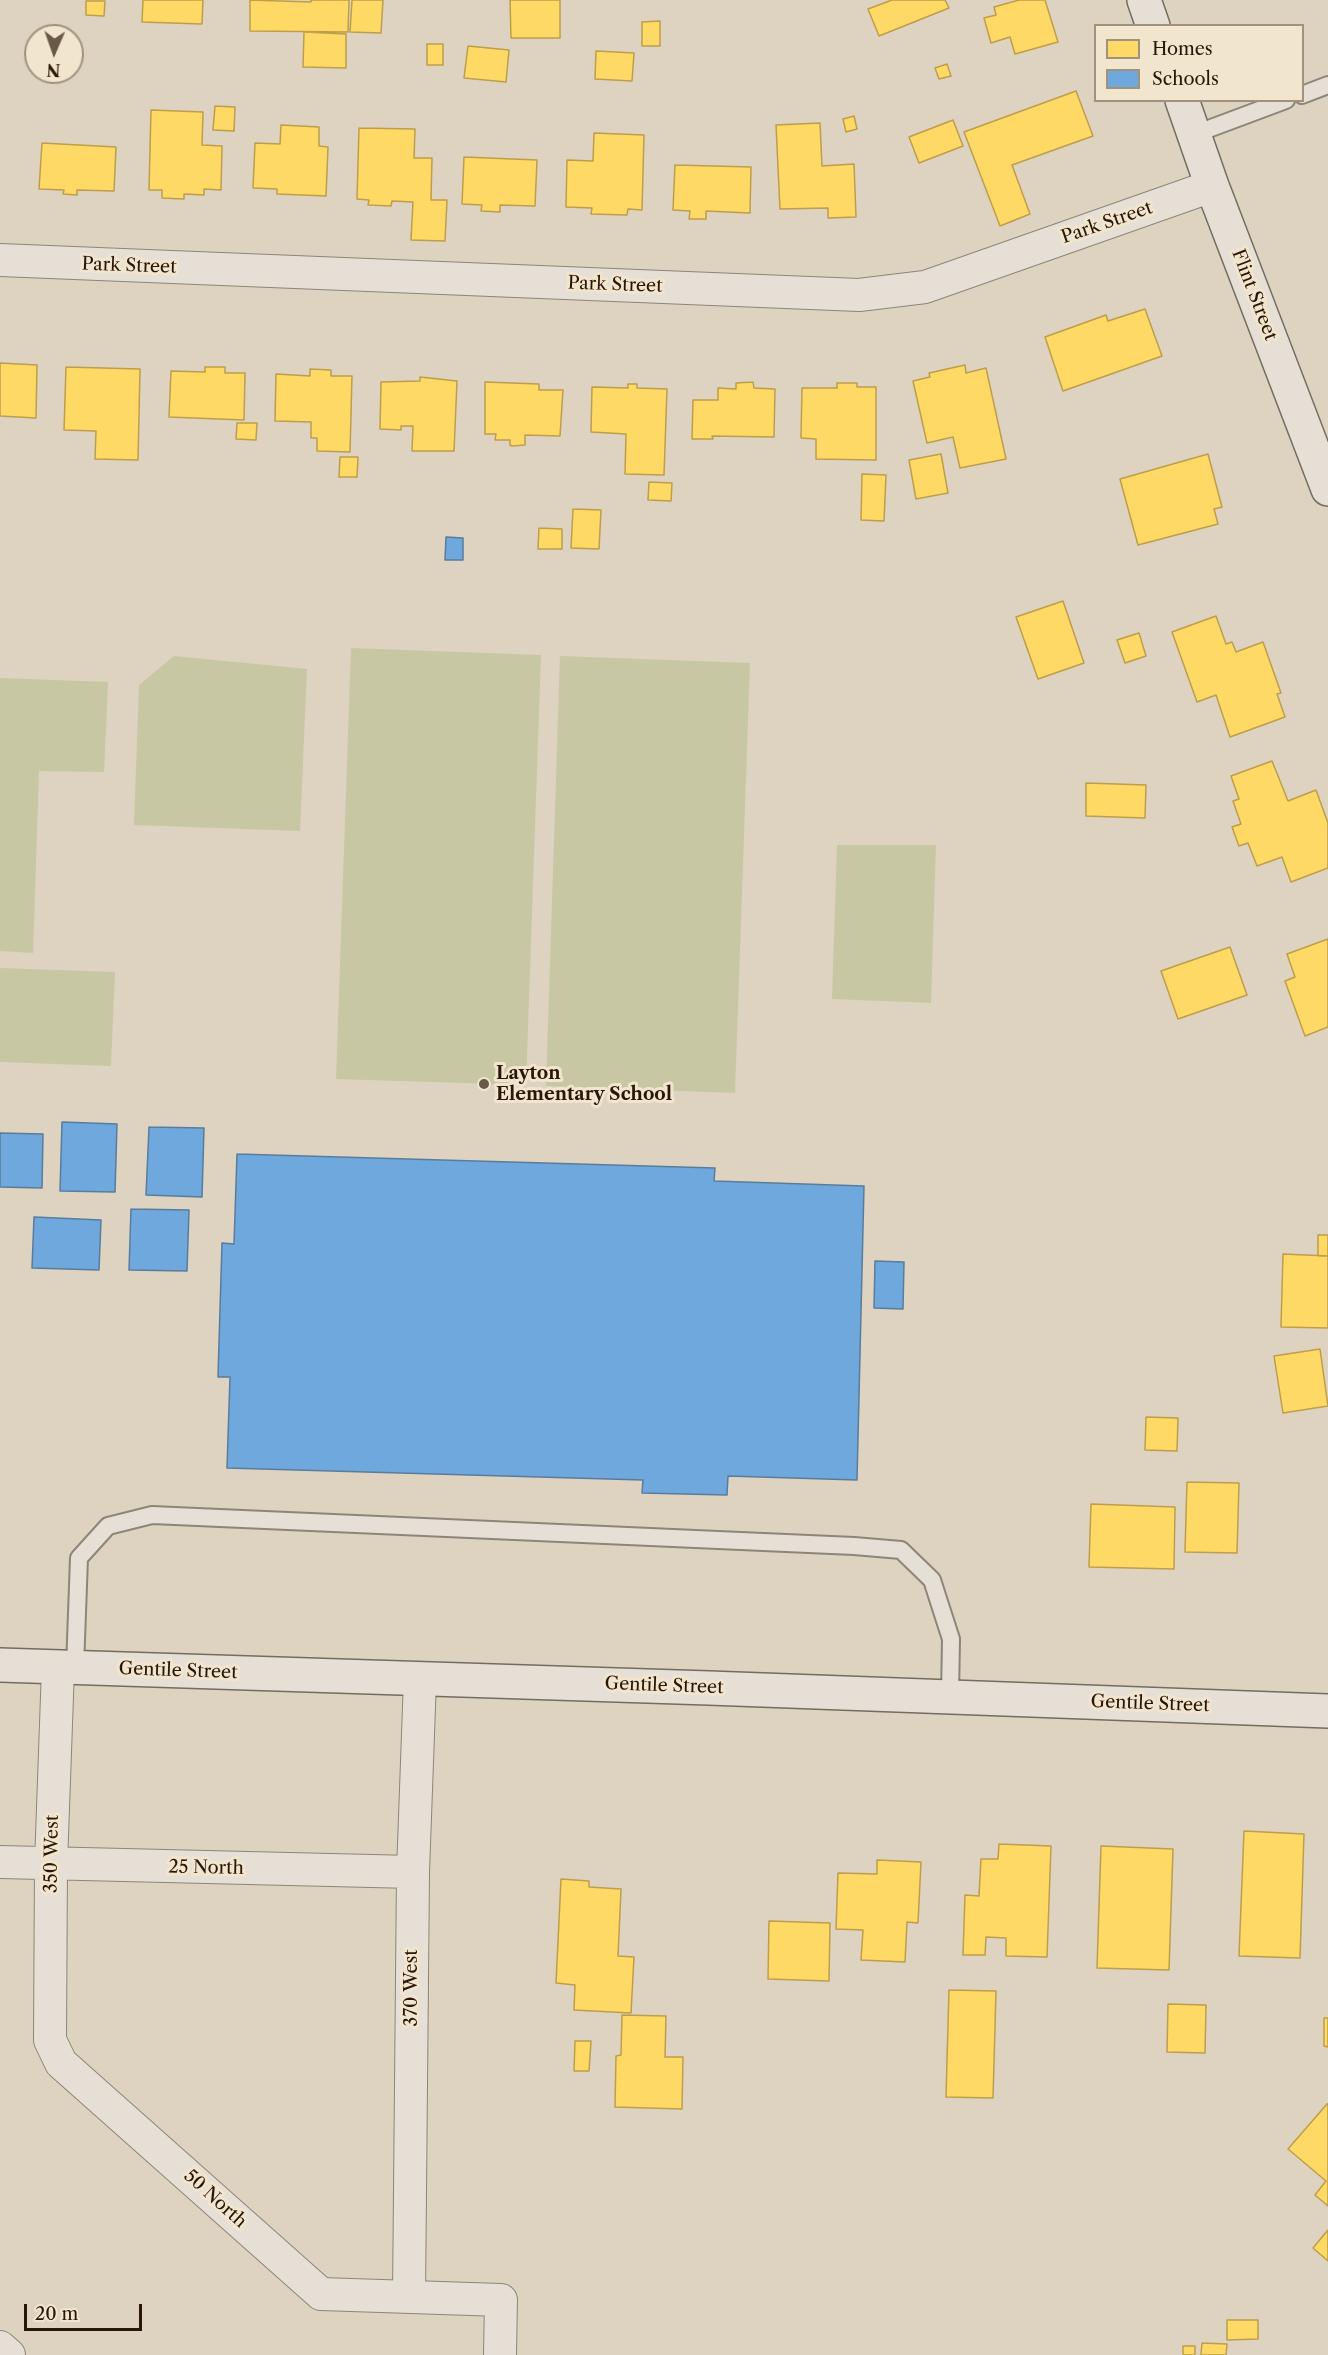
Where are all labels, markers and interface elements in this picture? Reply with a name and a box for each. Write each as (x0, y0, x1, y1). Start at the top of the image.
north arrow (24, 24, 84, 84)
legend (1094, 24, 1304, 102)
text: Homes (1152, 38, 1213, 60)
text: N (46, 60, 61, 80)
text: Schools (1152, 68, 1219, 90)
street label: Park Street (1059, 197, 1155, 249)
street label: Flint Street (1227, 246, 1281, 344)
street label: Park Street (81, 254, 177, 278)
street label: Park Street (567, 273, 663, 297)
place label: Layton Elementary School (496, 1063, 672, 1106)
marker: Layton Elementary School (477, 1077, 491, 1091)
street label: Gentile Street (118, 1658, 238, 1684)
street label: Gentile Street (604, 1673, 724, 1699)
street label: Gentile Street (1090, 1691, 1210, 1717)
street label: 350 West (41, 1815, 63, 1893)
street label: 25 North (168, 1857, 244, 1879)
street label: 370 West (401, 1949, 423, 2027)
street label: 50 North (179, 2165, 251, 2233)
scale bar (27, 2292, 146, 2330)
text: 20 m (35, 2303, 78, 2325)

